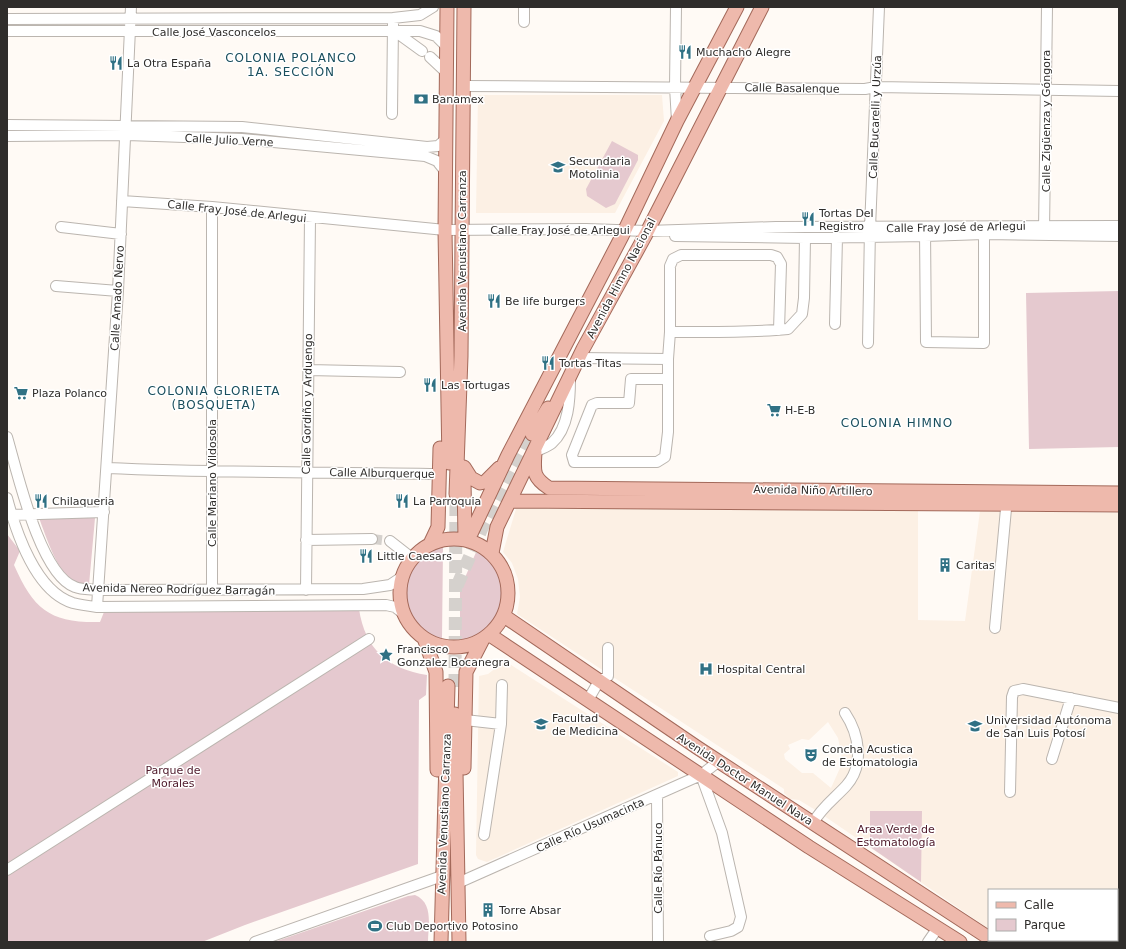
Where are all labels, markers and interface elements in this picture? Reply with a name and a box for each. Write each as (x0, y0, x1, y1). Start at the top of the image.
street label: Calle José Vasconcelos (152, 26, 276, 39)
restaurant icon: Muchacho Alegre (677, 44, 693, 60)
place label: Muchacho Alegre (696, 46, 791, 59)
street label: Calle Zigüenza y Góngora (1040, 50, 1053, 192)
district label: COLONIA POLANCO 1A. SECCIÓN (225, 51, 357, 79)
restaurant icon: La Otra España (108, 55, 124, 71)
street label: Calle Bucarelli y Urzúa (867, 55, 884, 179)
place label: La Otra España (127, 57, 211, 70)
street label: Calle Basalenque (744, 81, 840, 96)
bank icon: Banamex (413, 91, 429, 107)
place label: Banamex (432, 93, 484, 106)
street label: Calle Julio Verne (184, 132, 274, 149)
place label: Secundaria Motolinia (569, 155, 631, 181)
school or university icon: Secundaria Motolinia (550, 159, 566, 175)
street label: Avenida Venustiano Carranza (456, 170, 469, 332)
street label: Calle Fray José de Arlegui (167, 198, 307, 225)
place label: Tortas Del Registro (818, 207, 874, 233)
restaurant icon: Tortas Del Registro (800, 211, 816, 227)
street label: Avenida Himno Nacional (584, 216, 659, 341)
street label: Calle Fray José de Arlegui (886, 220, 1026, 235)
street label: Calle Fray José de Arlegui (490, 224, 630, 237)
street label: Calle Amado Nervo (108, 245, 127, 351)
restaurant icon: Be life burgers (486, 293, 502, 309)
place label: Be life burgers (505, 295, 586, 308)
street label: Calle Gordiño y Arduengo (300, 333, 315, 475)
restaurant icon: Tortas Titas (540, 355, 556, 371)
place label: Tortas Titas (558, 357, 622, 370)
restaurant icon: Las Tortugas (422, 377, 438, 393)
place label: Las Tortugas (441, 379, 510, 392)
district label: COLONIA GLORIETA (BOSQUETA) (147, 384, 281, 412)
supermarket icon: Plaza Polanco (13, 385, 29, 401)
place label: Plaza Polanco (32, 387, 107, 400)
supermarket icon: H-E-B (766, 402, 782, 418)
place label: H-E-B (785, 404, 815, 417)
district label: COLONIA HIMNO (841, 416, 953, 430)
street label: Calle Mariano Vildosola (206, 419, 219, 547)
street label: Calle Alburquerque (329, 466, 435, 481)
street label: Avenida Niño Artillero (753, 483, 873, 498)
restaurant icon: Chilaqueria (33, 493, 49, 509)
restaurant icon: La Parroquia (394, 493, 410, 509)
place label: Chilaqueria (52, 495, 115, 508)
place label: La Parroquia (413, 495, 481, 508)
restaurant icon: Little Caesars (358, 548, 374, 564)
place label: Little Caesars (377, 550, 452, 563)
building icon: Caritas (937, 557, 953, 573)
place label: Caritas (956, 559, 995, 572)
street label: Avenida Nereo Rodríguez Barragán (83, 581, 275, 598)
place label: Francisco Gonzalez Bocanegra (397, 643, 510, 669)
place icon: Francisco Gonzalez Bocanegra (378, 647, 394, 663)
hospital icon: Hospital Central (698, 661, 714, 677)
place label: Hospital Central (717, 663, 805, 676)
place label: Facultad de Medicina (552, 712, 618, 738)
place label: Universidad Autónoma de San Luis Potosí (986, 714, 1112, 740)
school or university icon: Facultad de Medicina (533, 716, 549, 732)
school or university icon: Universidad Autónoma de San Luis Potosí (967, 718, 983, 734)
street label: Avenida Doctor Manuel Nava (674, 731, 815, 828)
street label: Avenida Venustiano Carranza (435, 733, 454, 895)
place label: Concha Acustica de Estomatologia (822, 743, 918, 769)
theatre icon: Concha Acustica de Estomatologia (803, 747, 819, 763)
park label: Parque de Morales (145, 764, 201, 790)
street label: Calle Río Usumacinta (534, 796, 646, 855)
street label: Calle Río Pánuco (652, 822, 665, 914)
park label: Area Verde de Estomatología (857, 823, 935, 849)
legend (988, 889, 1118, 941)
text: Calle (1024, 898, 1054, 912)
building icon: Torre Absar (480, 902, 496, 918)
place label: Torre Absar (498, 904, 561, 917)
sports icon: Club Deportivo Potosino (367, 918, 383, 934)
text: Parque (1024, 918, 1065, 932)
place label: Club Deportivo Potosino (386, 920, 519, 933)

